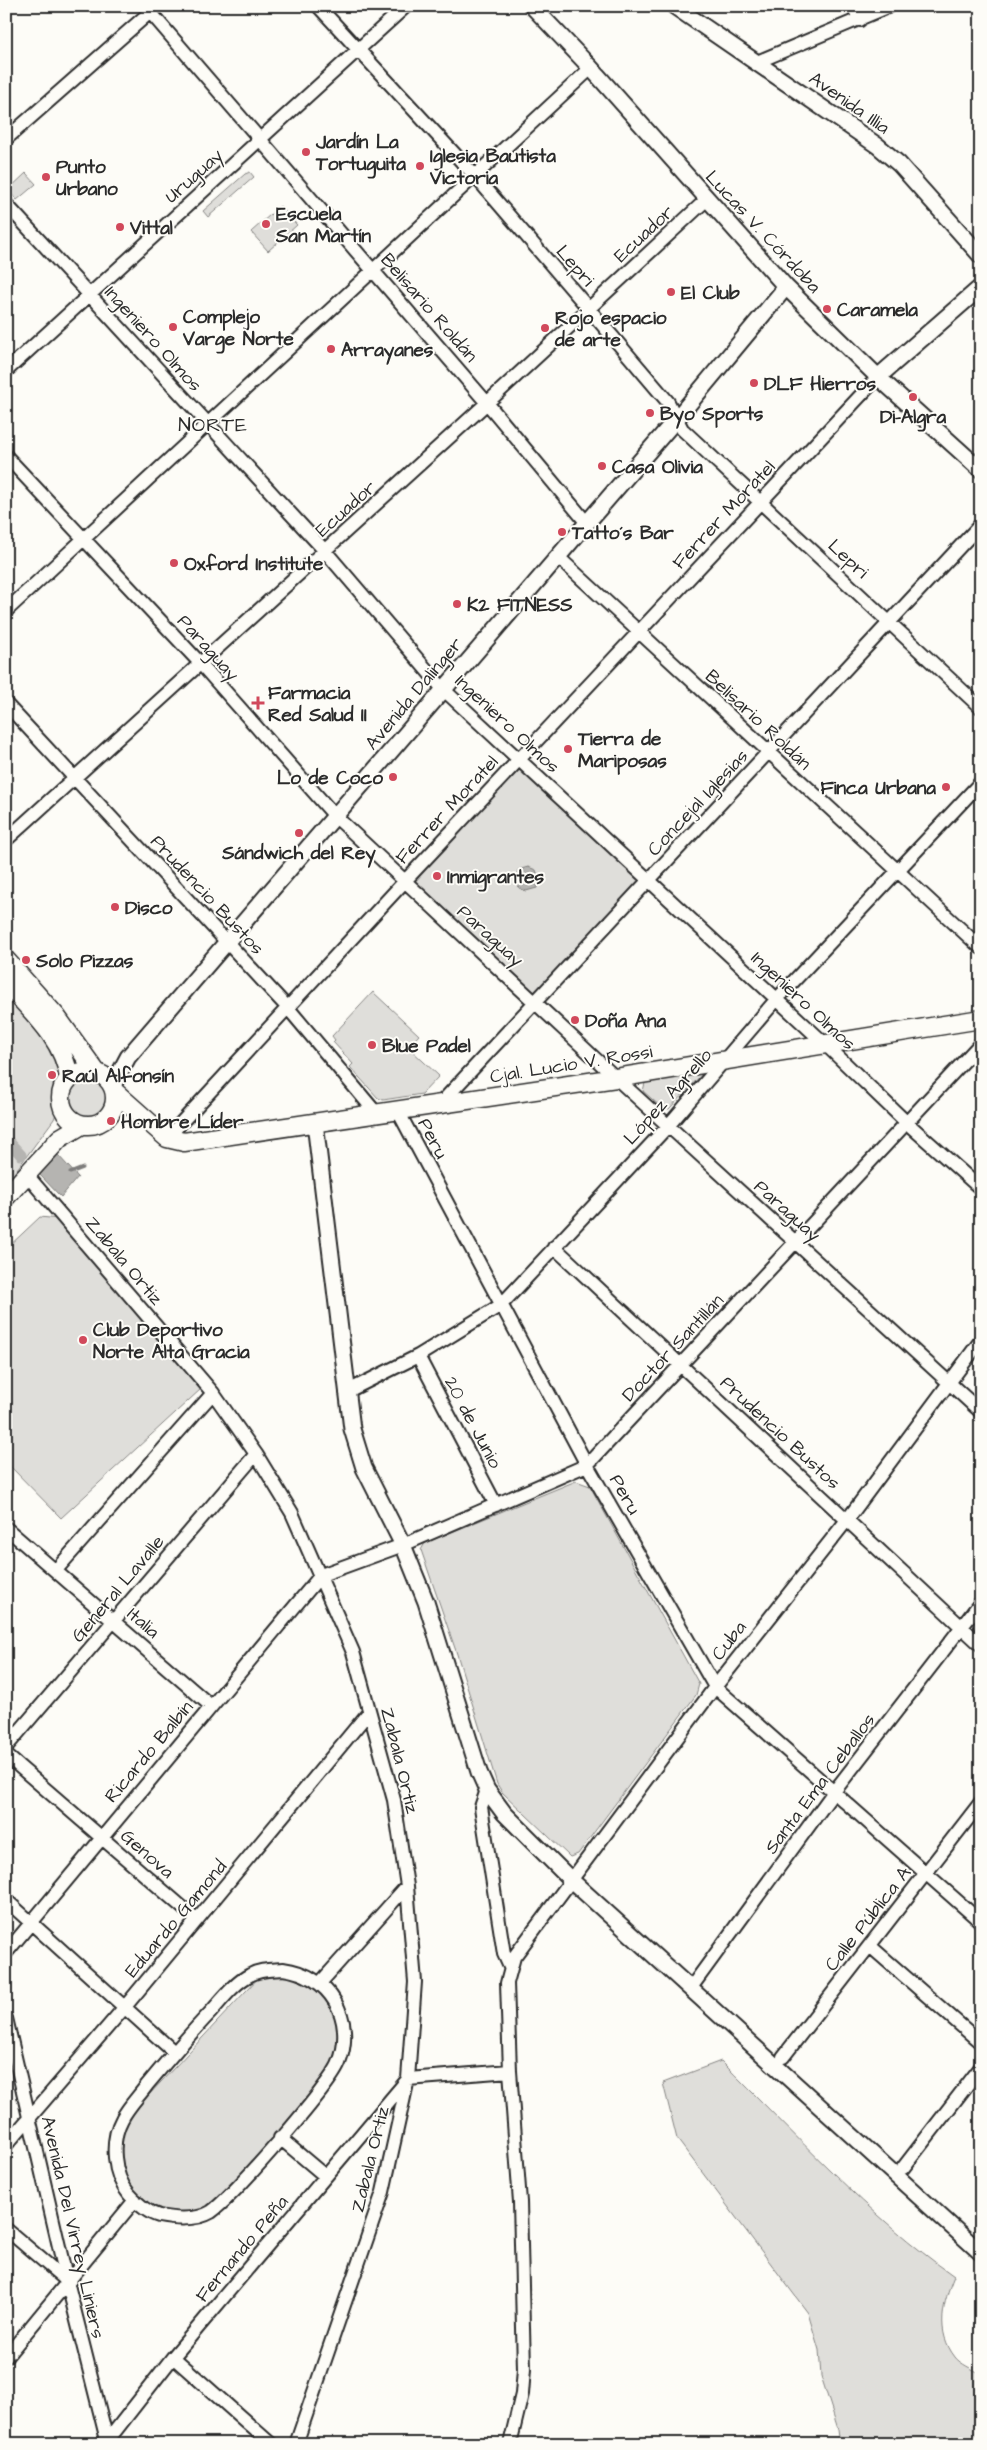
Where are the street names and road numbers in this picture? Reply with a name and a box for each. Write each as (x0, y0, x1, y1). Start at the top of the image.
street label: Avenida Illia (803, 65, 895, 141)
street label: Uruguay (159, 142, 230, 210)
street label: Lucas V. Córdoba (699, 165, 827, 300)
street label: Ecuador (608, 199, 680, 269)
street label: Lepri (549, 239, 601, 293)
street label: Belisario Roldán (374, 248, 484, 368)
street label: Ingeniero Olmos (97, 280, 208, 399)
street label: Ferrer Moratel (666, 455, 782, 576)
street label: Ecuador (310, 474, 383, 544)
street label: Lepri (821, 533, 875, 585)
street label: Paraguay (170, 609, 246, 688)
street label: Avenida Dalinger (359, 631, 470, 757)
street label: Belisario Roldán (699, 664, 817, 777)
street label: Ingeniero Olmos (448, 668, 565, 781)
street label: Concejal Iglesias (641, 744, 755, 863)
street label: Ferrer Moratel (389, 750, 505, 871)
street label: Prudencio Bustos (144, 829, 270, 961)
street label: Paraguay (450, 899, 530, 975)
street label: Ingeniero Olmos (744, 945, 861, 1058)
street label: Cjal. Lucio V. Rossi (488, 1038, 655, 1091)
street label: López Agrello (618, 1043, 720, 1152)
street label: Peru (411, 1114, 455, 1164)
street label: Paraguay (747, 1174, 827, 1250)
street label: Zabala Ortiz (79, 1211, 169, 1312)
street label: Doctor Santillán (616, 1288, 730, 1408)
street label: Prudencio Bustos (714, 1370, 846, 1496)
street label: 20 de Junio (437, 1372, 508, 1474)
street label: Peru (602, 1470, 647, 1520)
street label: General Lavalle (65, 1530, 171, 1648)
street label: Italia (121, 1601, 166, 1645)
street label: Cuba (705, 1615, 753, 1666)
street label: Ricardo Balbín (98, 1695, 200, 1809)
street label: Zabala Ortiz (373, 1705, 426, 1817)
street label: Santa Ema Ceballos (758, 1708, 882, 1860)
street label: Genova (114, 1823, 180, 1885)
street label: Eduardo Gamond (119, 1854, 234, 1984)
street label: Calle Pública A (819, 1861, 918, 1977)
street label: Zabala Ortiz (344, 2103, 397, 2215)
street label: Avenida Del Virrey Liniers (33, 2113, 111, 2342)
street label: Fernando Peña (189, 2189, 295, 2308)

